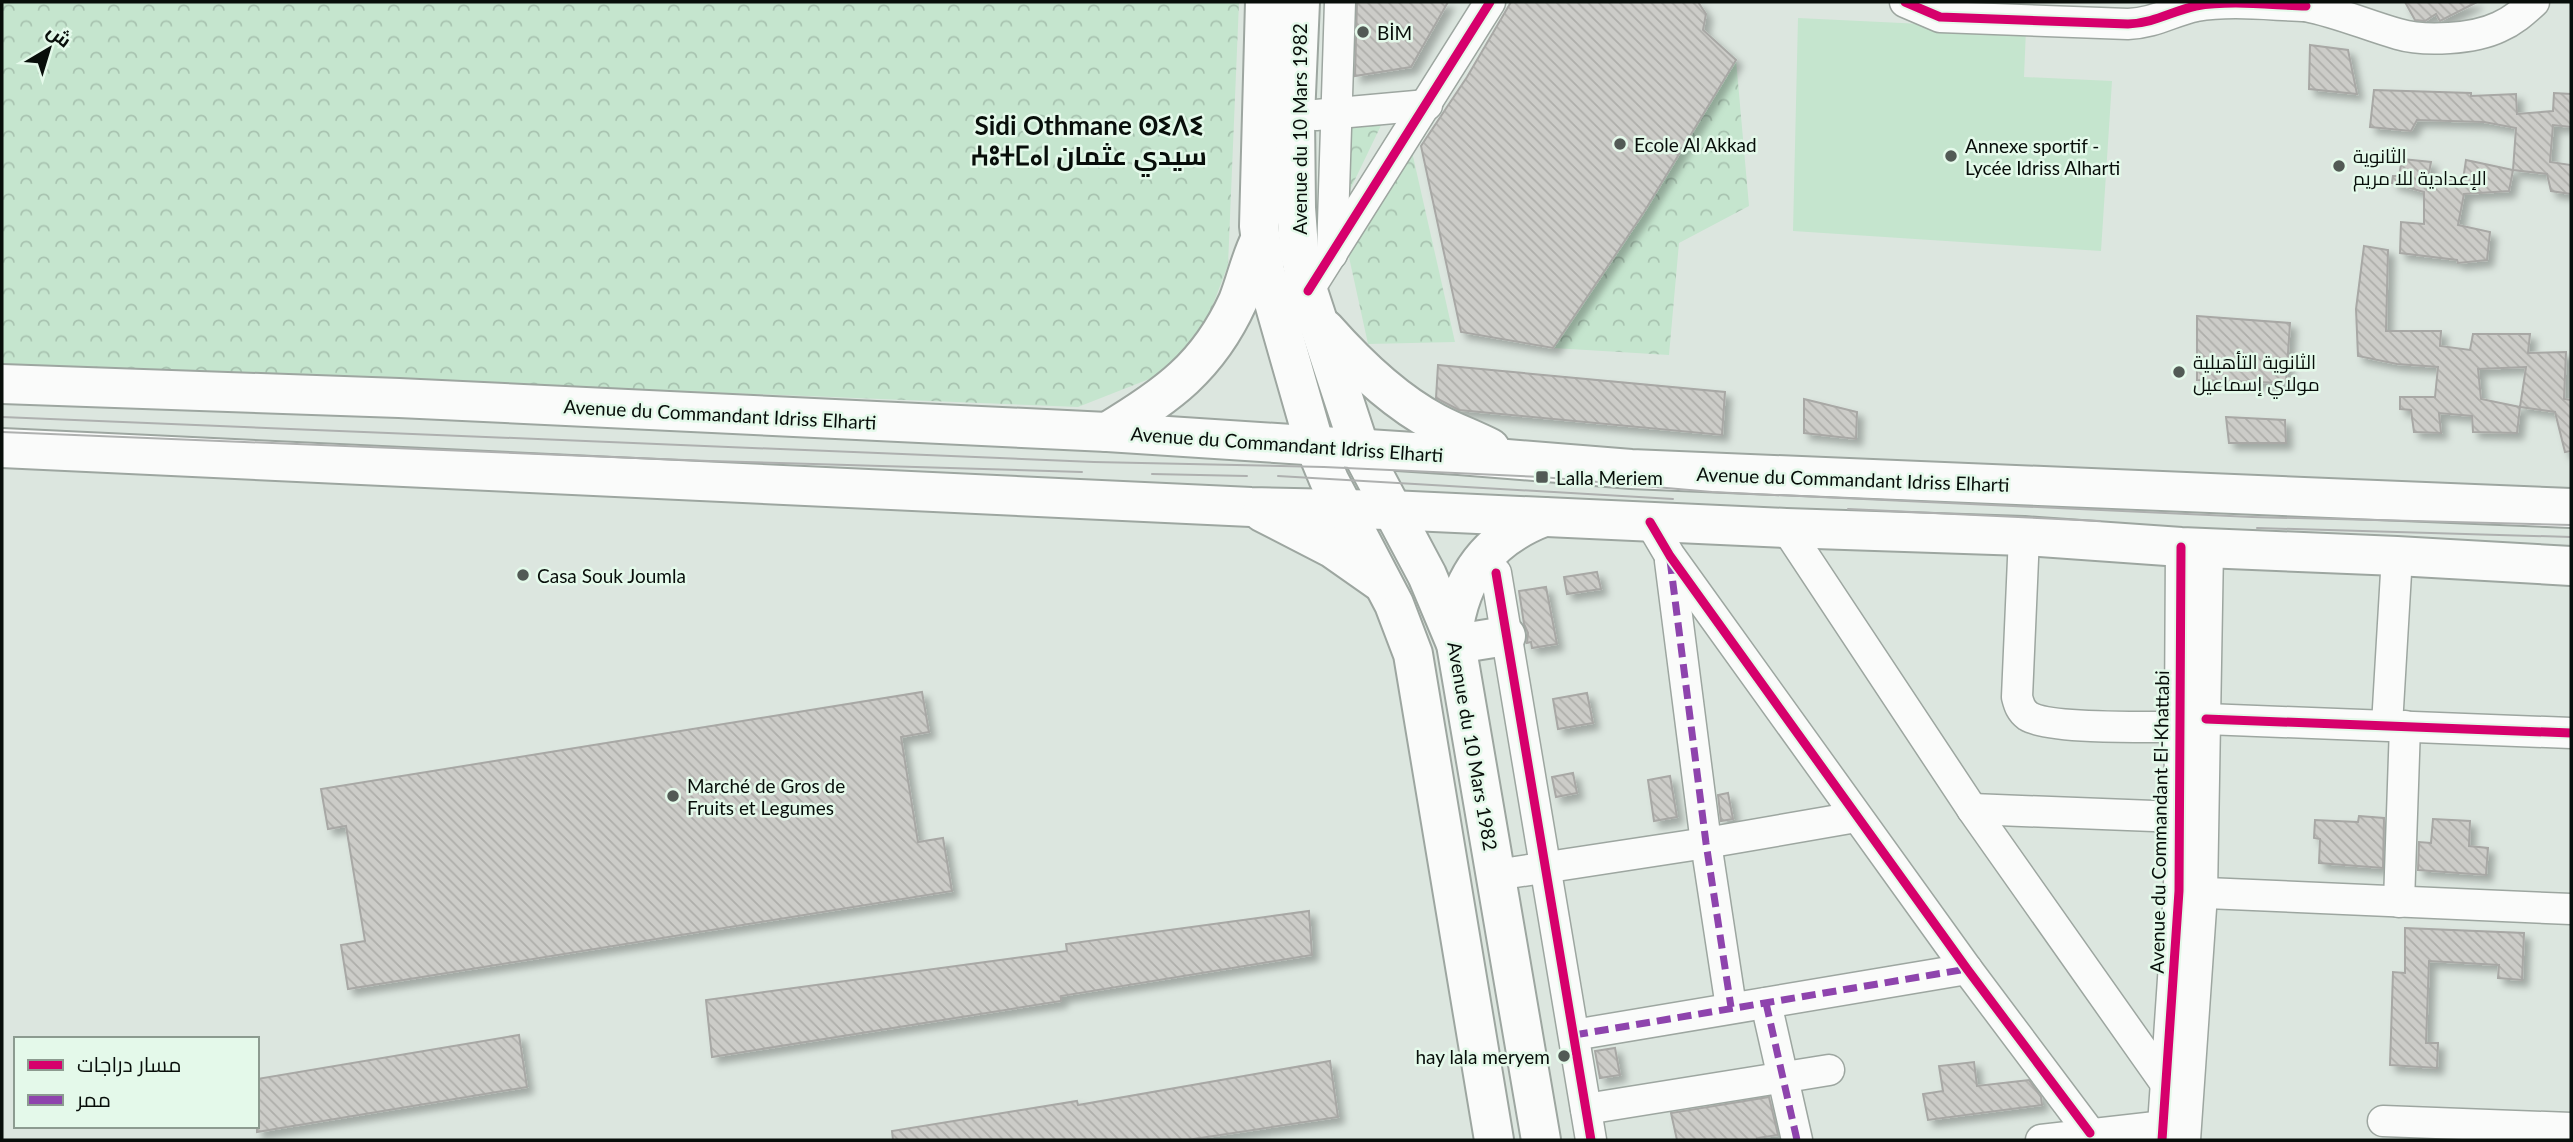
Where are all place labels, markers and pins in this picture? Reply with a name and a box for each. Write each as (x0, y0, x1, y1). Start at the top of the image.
place label: BİM (1377, 21, 1412, 44)
marker: BİM (1355, 24, 1371, 40)
place label: Ecole Al Akkad (1634, 133, 1757, 156)
place label: Annexe sportif - Lycée Idriss Alharti (1965, 134, 2120, 179)
marker: Ecole Al Akkad (1612, 136, 1628, 152)
place label: الثانوية الإعدادية للا مريم (2353, 144, 2487, 192)
marker: Annexe sportif - Lycée Idriss Alharti (1943, 148, 1959, 164)
marker: الثانوية الإعدادية للا مريم (2331, 158, 2347, 174)
place label: الثانوية التأهيلية مولاي إسماعيل (2193, 350, 2320, 399)
marker: الثانوية التأهيلية مولاي إسماعيل (2171, 364, 2187, 380)
place label: Lalla Meriem (1556, 466, 1663, 489)
marker: Lalla Meriem (1534, 469, 1550, 485)
place label: Casa Souk Joumla (537, 564, 686, 587)
marker: Casa Souk Joumla (515, 567, 531, 583)
place label: Marché de Gros de Fruits et Legumes (687, 774, 845, 819)
marker: Marché de Gros de Fruits et Legumes (665, 788, 681, 804)
place label: hay lala meryem (1416, 1045, 1550, 1068)
marker: hay lala meryem (1556, 1048, 1572, 1064)

